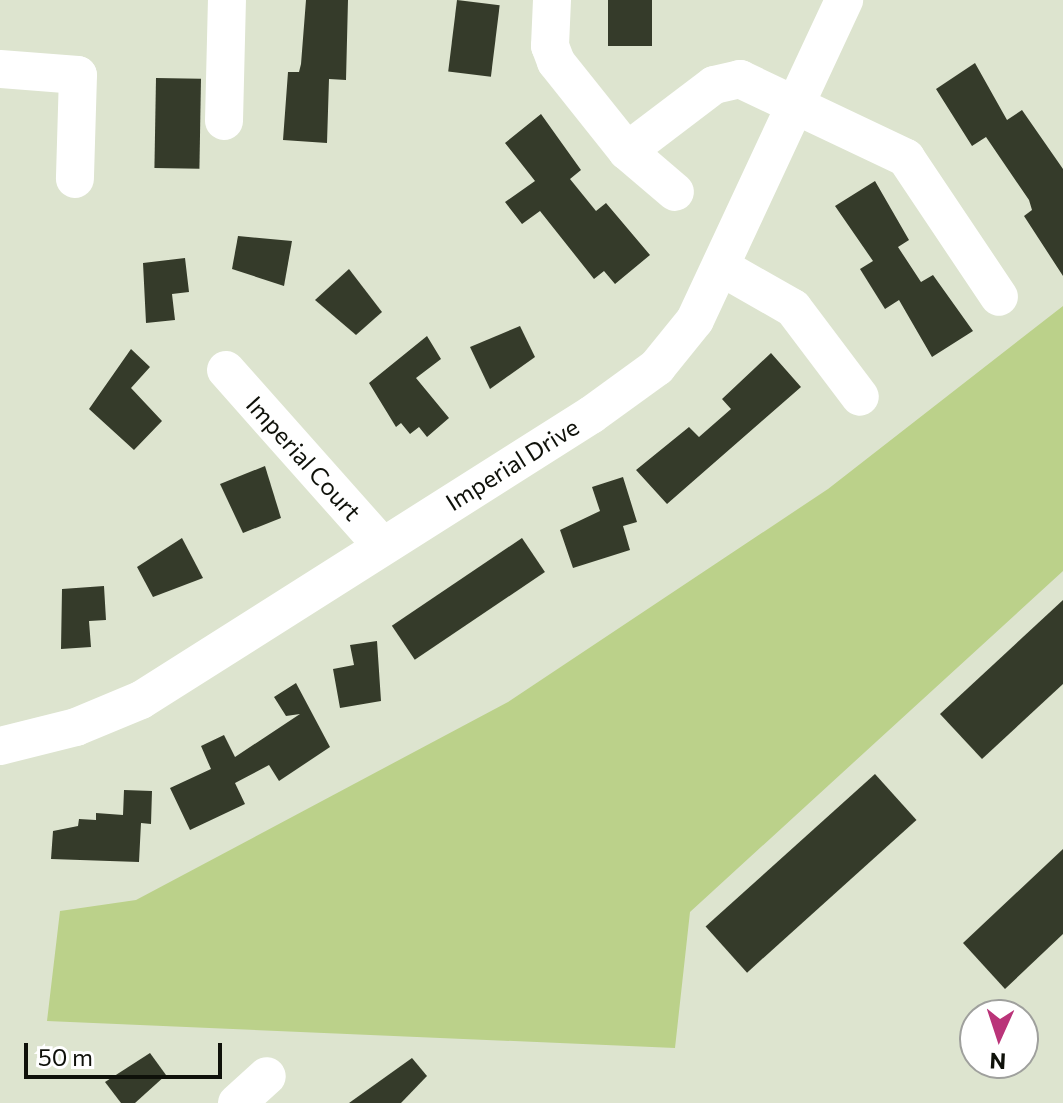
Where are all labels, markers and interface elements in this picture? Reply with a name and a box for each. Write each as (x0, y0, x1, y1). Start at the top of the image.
street label: Imperial Court (241, 390, 367, 526)
street label: Imperial Drive (440, 412, 584, 516)
north arrow (959, 999, 1039, 1079)
scale bar (28, 1027, 226, 1077)
text: 50 m (38, 1042, 93, 1071)
text: N (989, 1048, 1007, 1075)

